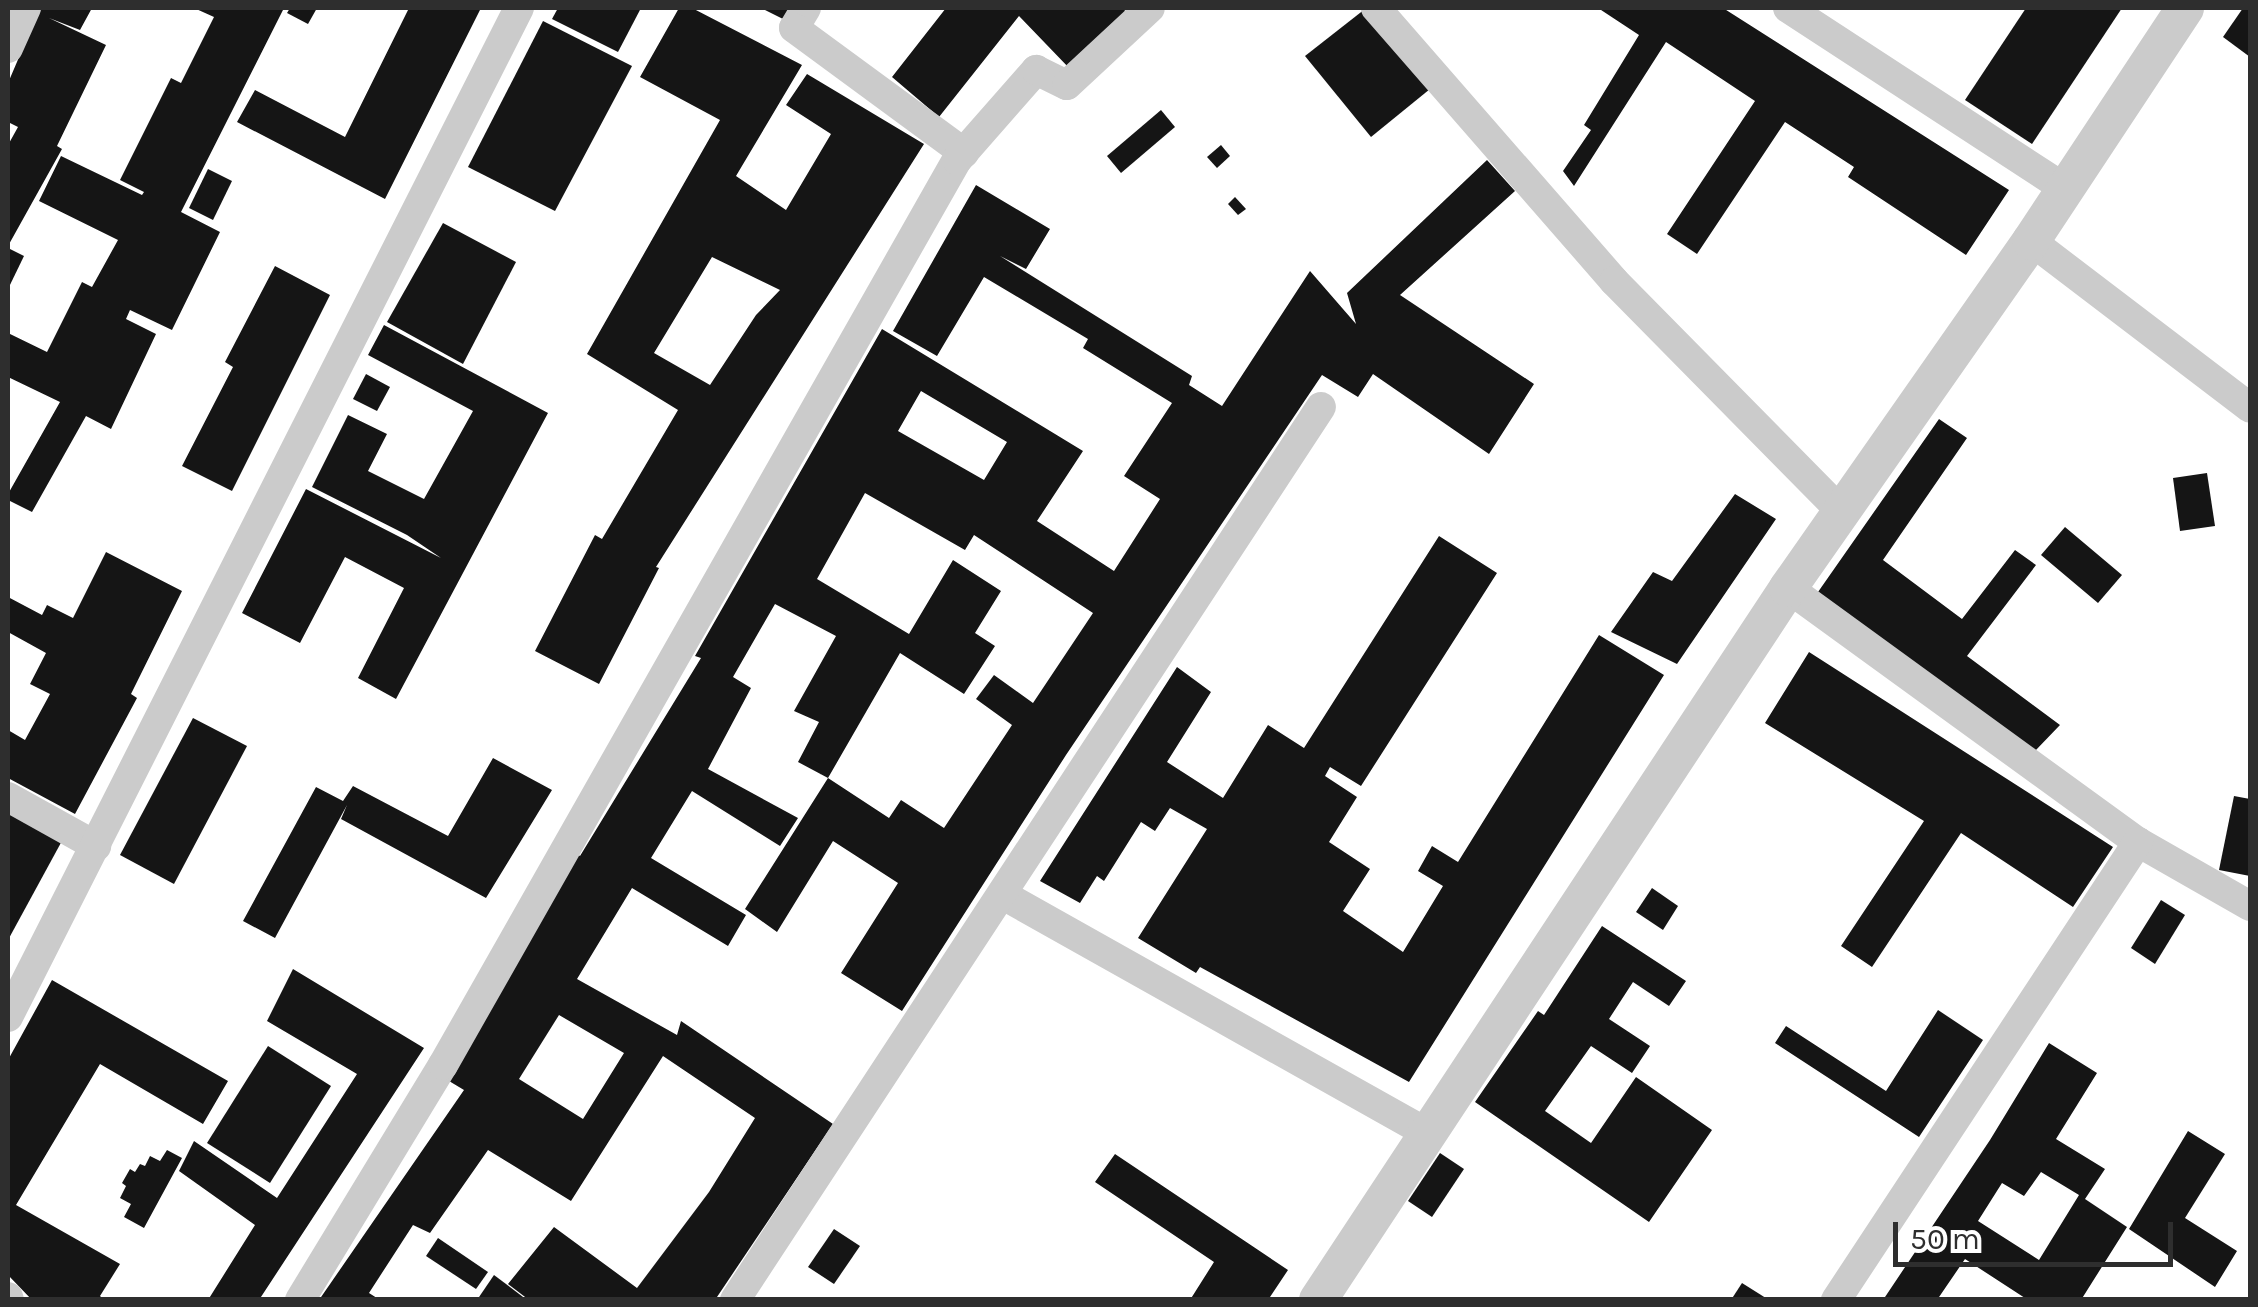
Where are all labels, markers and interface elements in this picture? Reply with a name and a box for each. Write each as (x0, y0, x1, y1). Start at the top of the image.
scale bar (1898, 1202, 2178, 1264)
text: 50 m (1910, 1221, 1980, 1257)

